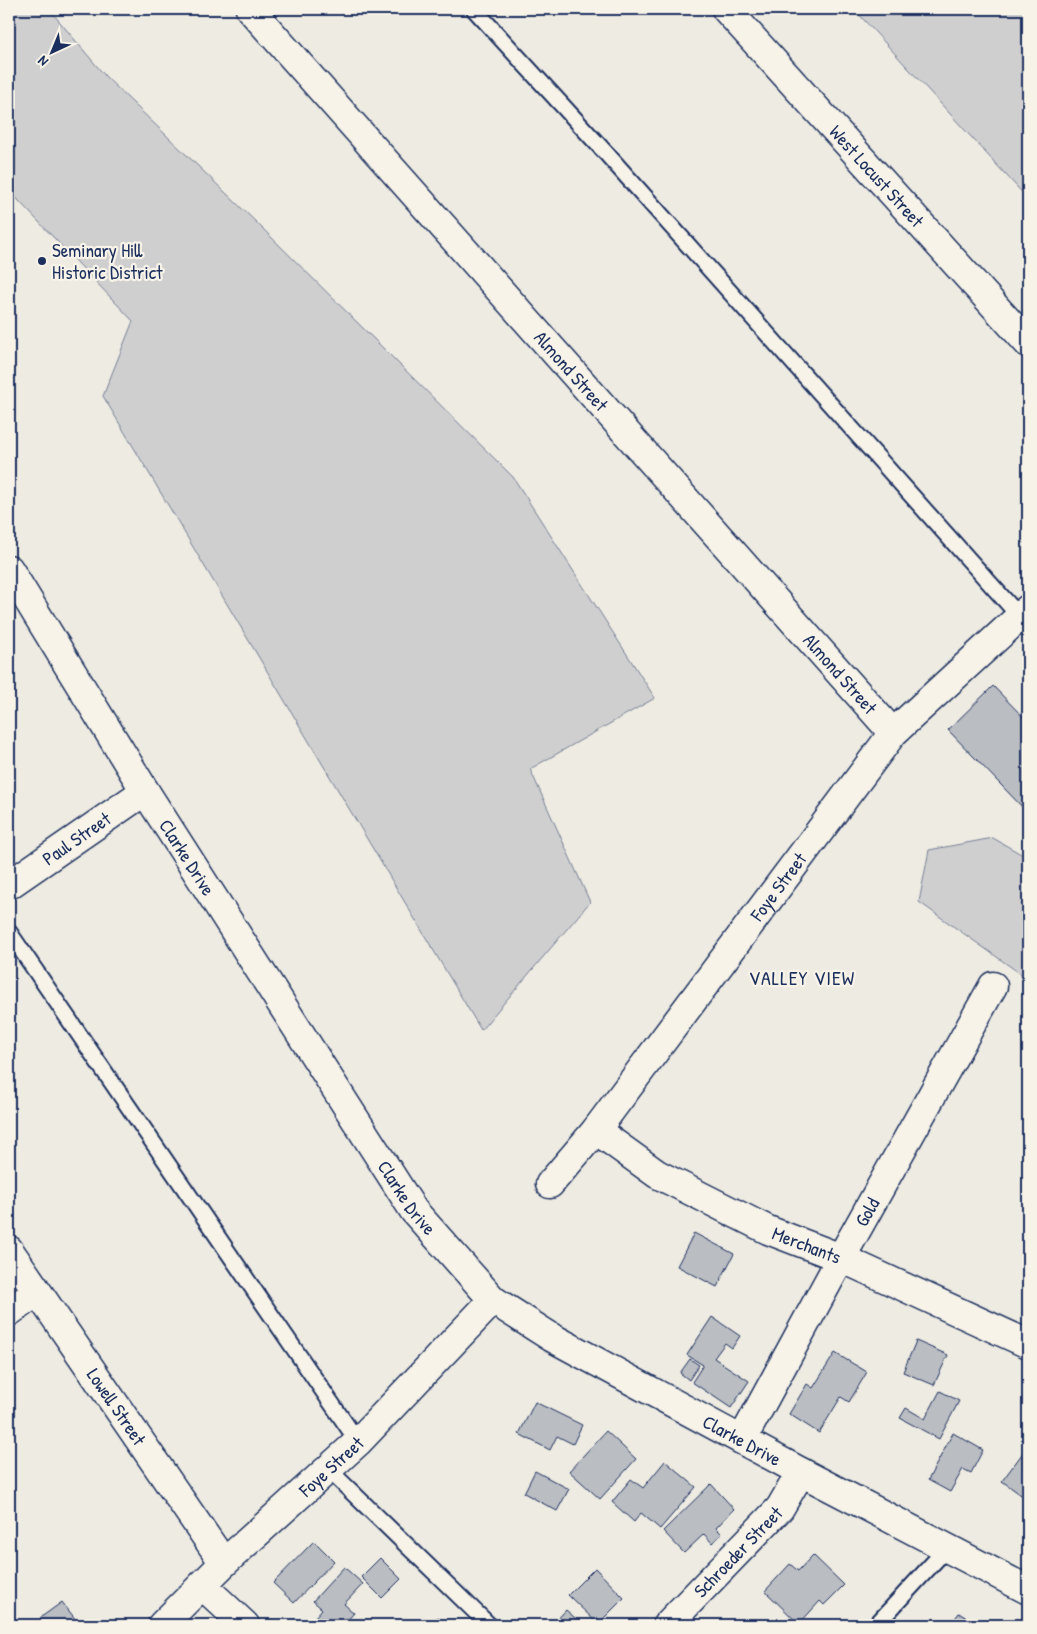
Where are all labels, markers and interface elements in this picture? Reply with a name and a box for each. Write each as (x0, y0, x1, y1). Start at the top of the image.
north arrow (28, 28, 78, 78)
text: N (33, 52, 52, 71)
street label: West Locust Street (824, 119, 930, 233)
place label: Seminary Hill Historic District (52, 237, 163, 285)
marker: Seminary Hill Historic District (36, 255, 48, 267)
street label: Almond Street (529, 325, 614, 417)
street label: Almond Street (798, 628, 883, 720)
street label: Paul Street (37, 805, 116, 871)
street label: Clarke Drive (153, 814, 222, 901)
street label: Foye Street (743, 847, 813, 927)
district label: VALLEY VIEW (749, 964, 855, 991)
street label: Clarke Drive (372, 1155, 442, 1241)
street label: Gold (848, 1192, 886, 1231)
street label: Merchants (769, 1220, 845, 1270)
street label: Lowell Street (81, 1363, 152, 1451)
street label: Clarke Drive (698, 1408, 786, 1472)
street label: Foye Street (292, 1430, 370, 1503)
street label: Schroeder Street (688, 1500, 788, 1603)

